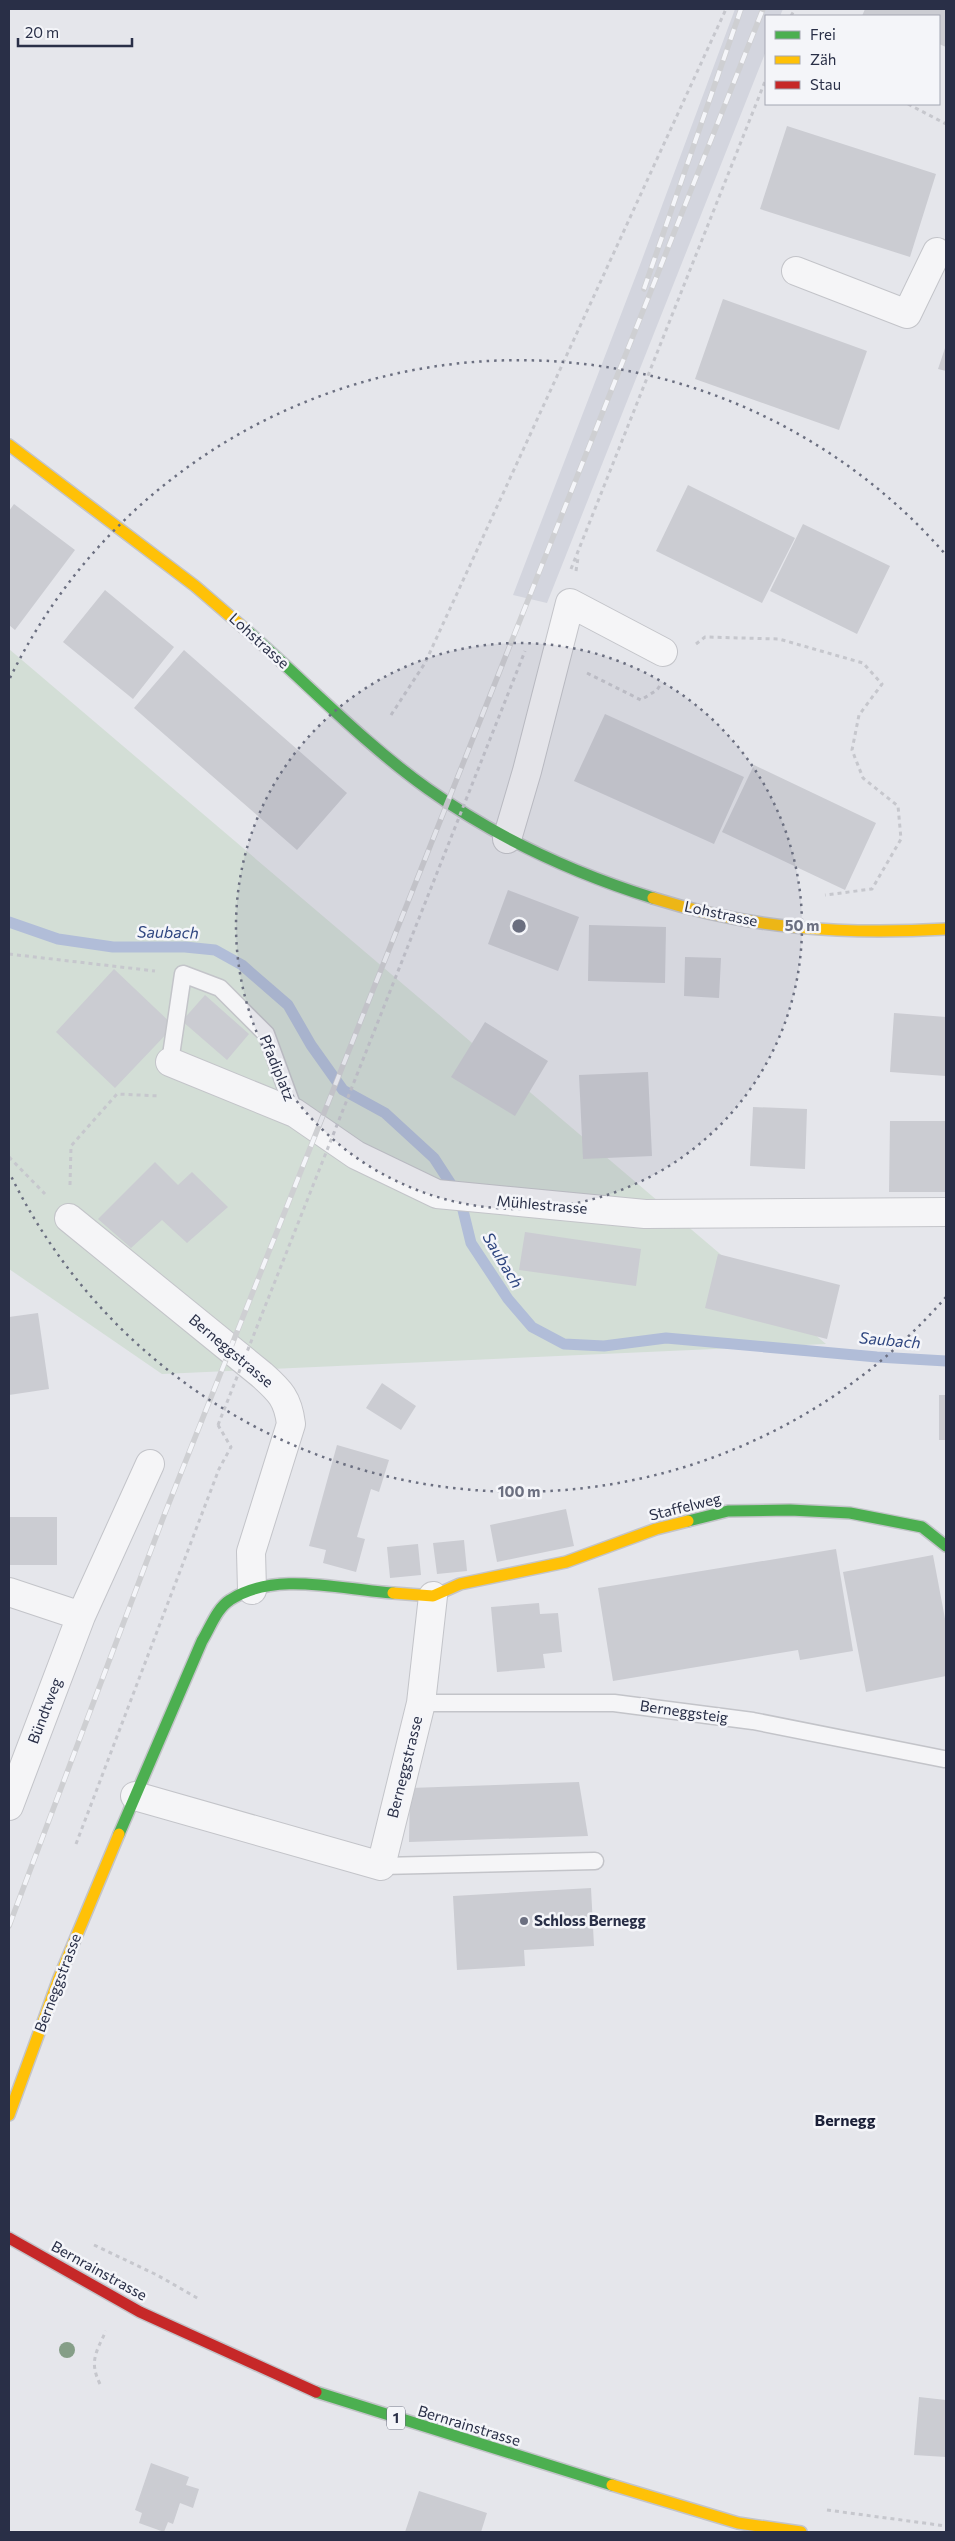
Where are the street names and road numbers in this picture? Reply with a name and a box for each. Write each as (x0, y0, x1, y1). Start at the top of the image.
street label: Lohstrasse (226, 609, 293, 672)
street label: Lohstrasse (683, 896, 760, 930)
street label: Pfadiplatz (257, 1032, 299, 1103)
street label: Mühlestrasse (496, 1191, 588, 1217)
street label: Berneggstrasse (186, 1310, 278, 1391)
street label: Staffelweg (647, 1488, 722, 1524)
street label: Bündtweg (23, 1675, 65, 1746)
street label: Berneggsteig (639, 1696, 729, 1726)
street label: Berneggstrasse (383, 1714, 425, 1820)
street label: Berneggstrasse (30, 1931, 84, 2035)
street label: Bernrainstrasse (49, 2236, 150, 2304)
street label: Bernrainstrasse (416, 2401, 523, 2449)
road number: 1 (387, 2406, 405, 2430)

